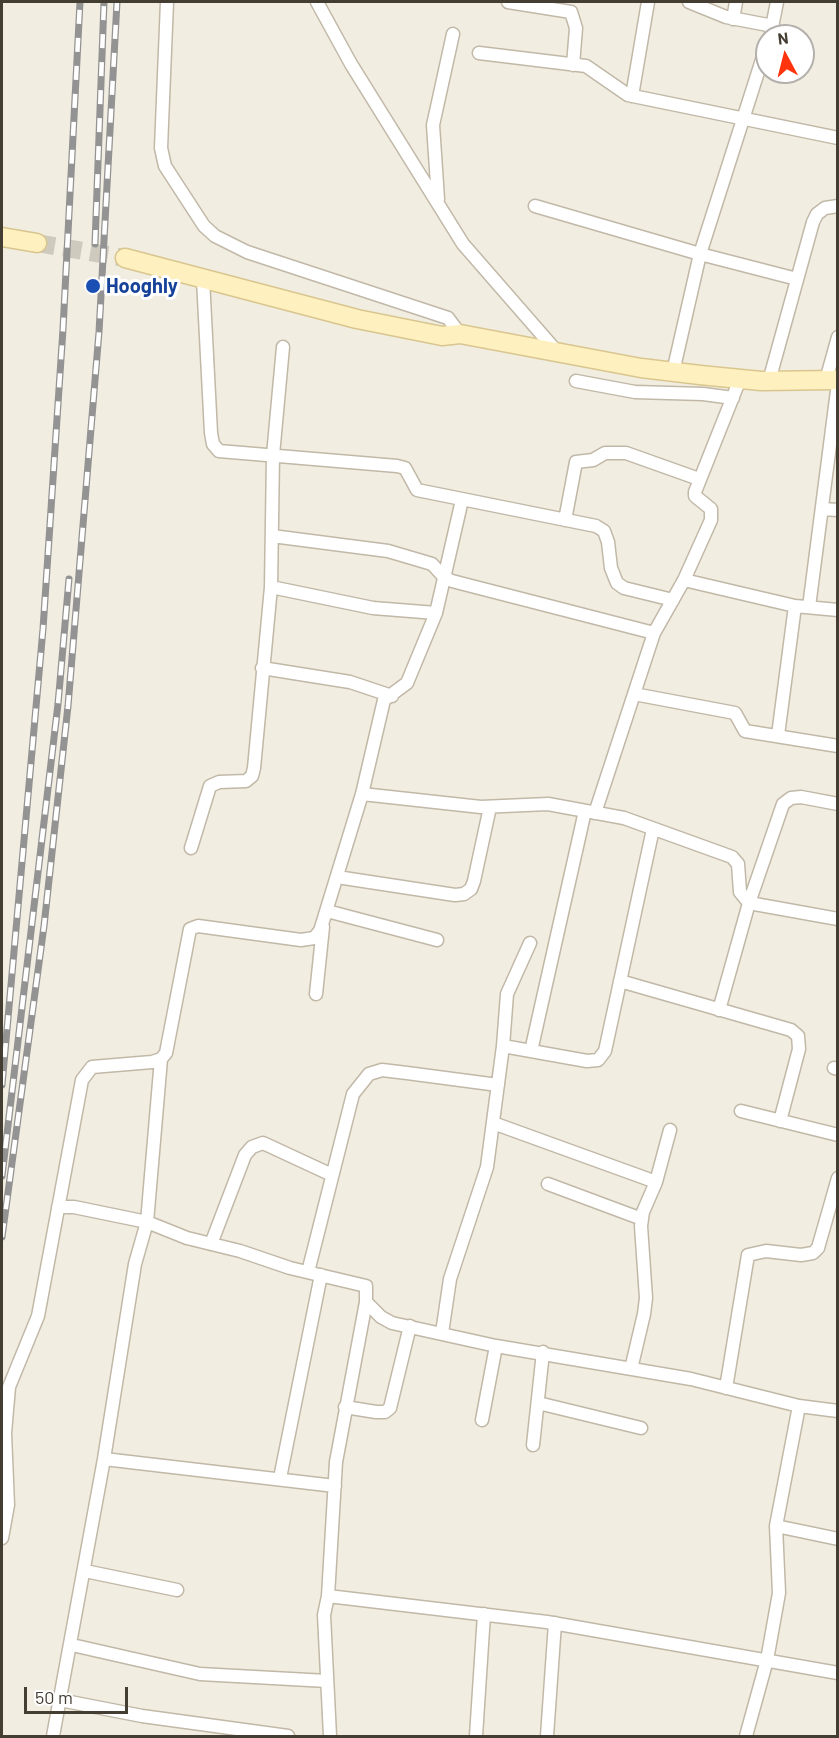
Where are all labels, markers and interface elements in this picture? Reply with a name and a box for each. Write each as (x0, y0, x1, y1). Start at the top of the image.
north arrow (755, 24, 815, 84)
text: N (777, 28, 789, 48)
place label: Hooghly (106, 274, 178, 298)
marker: Hooghly (84, 277, 102, 295)
scale bar (27, 1675, 130, 1713)
text: 50 m (35, 1686, 73, 1708)

